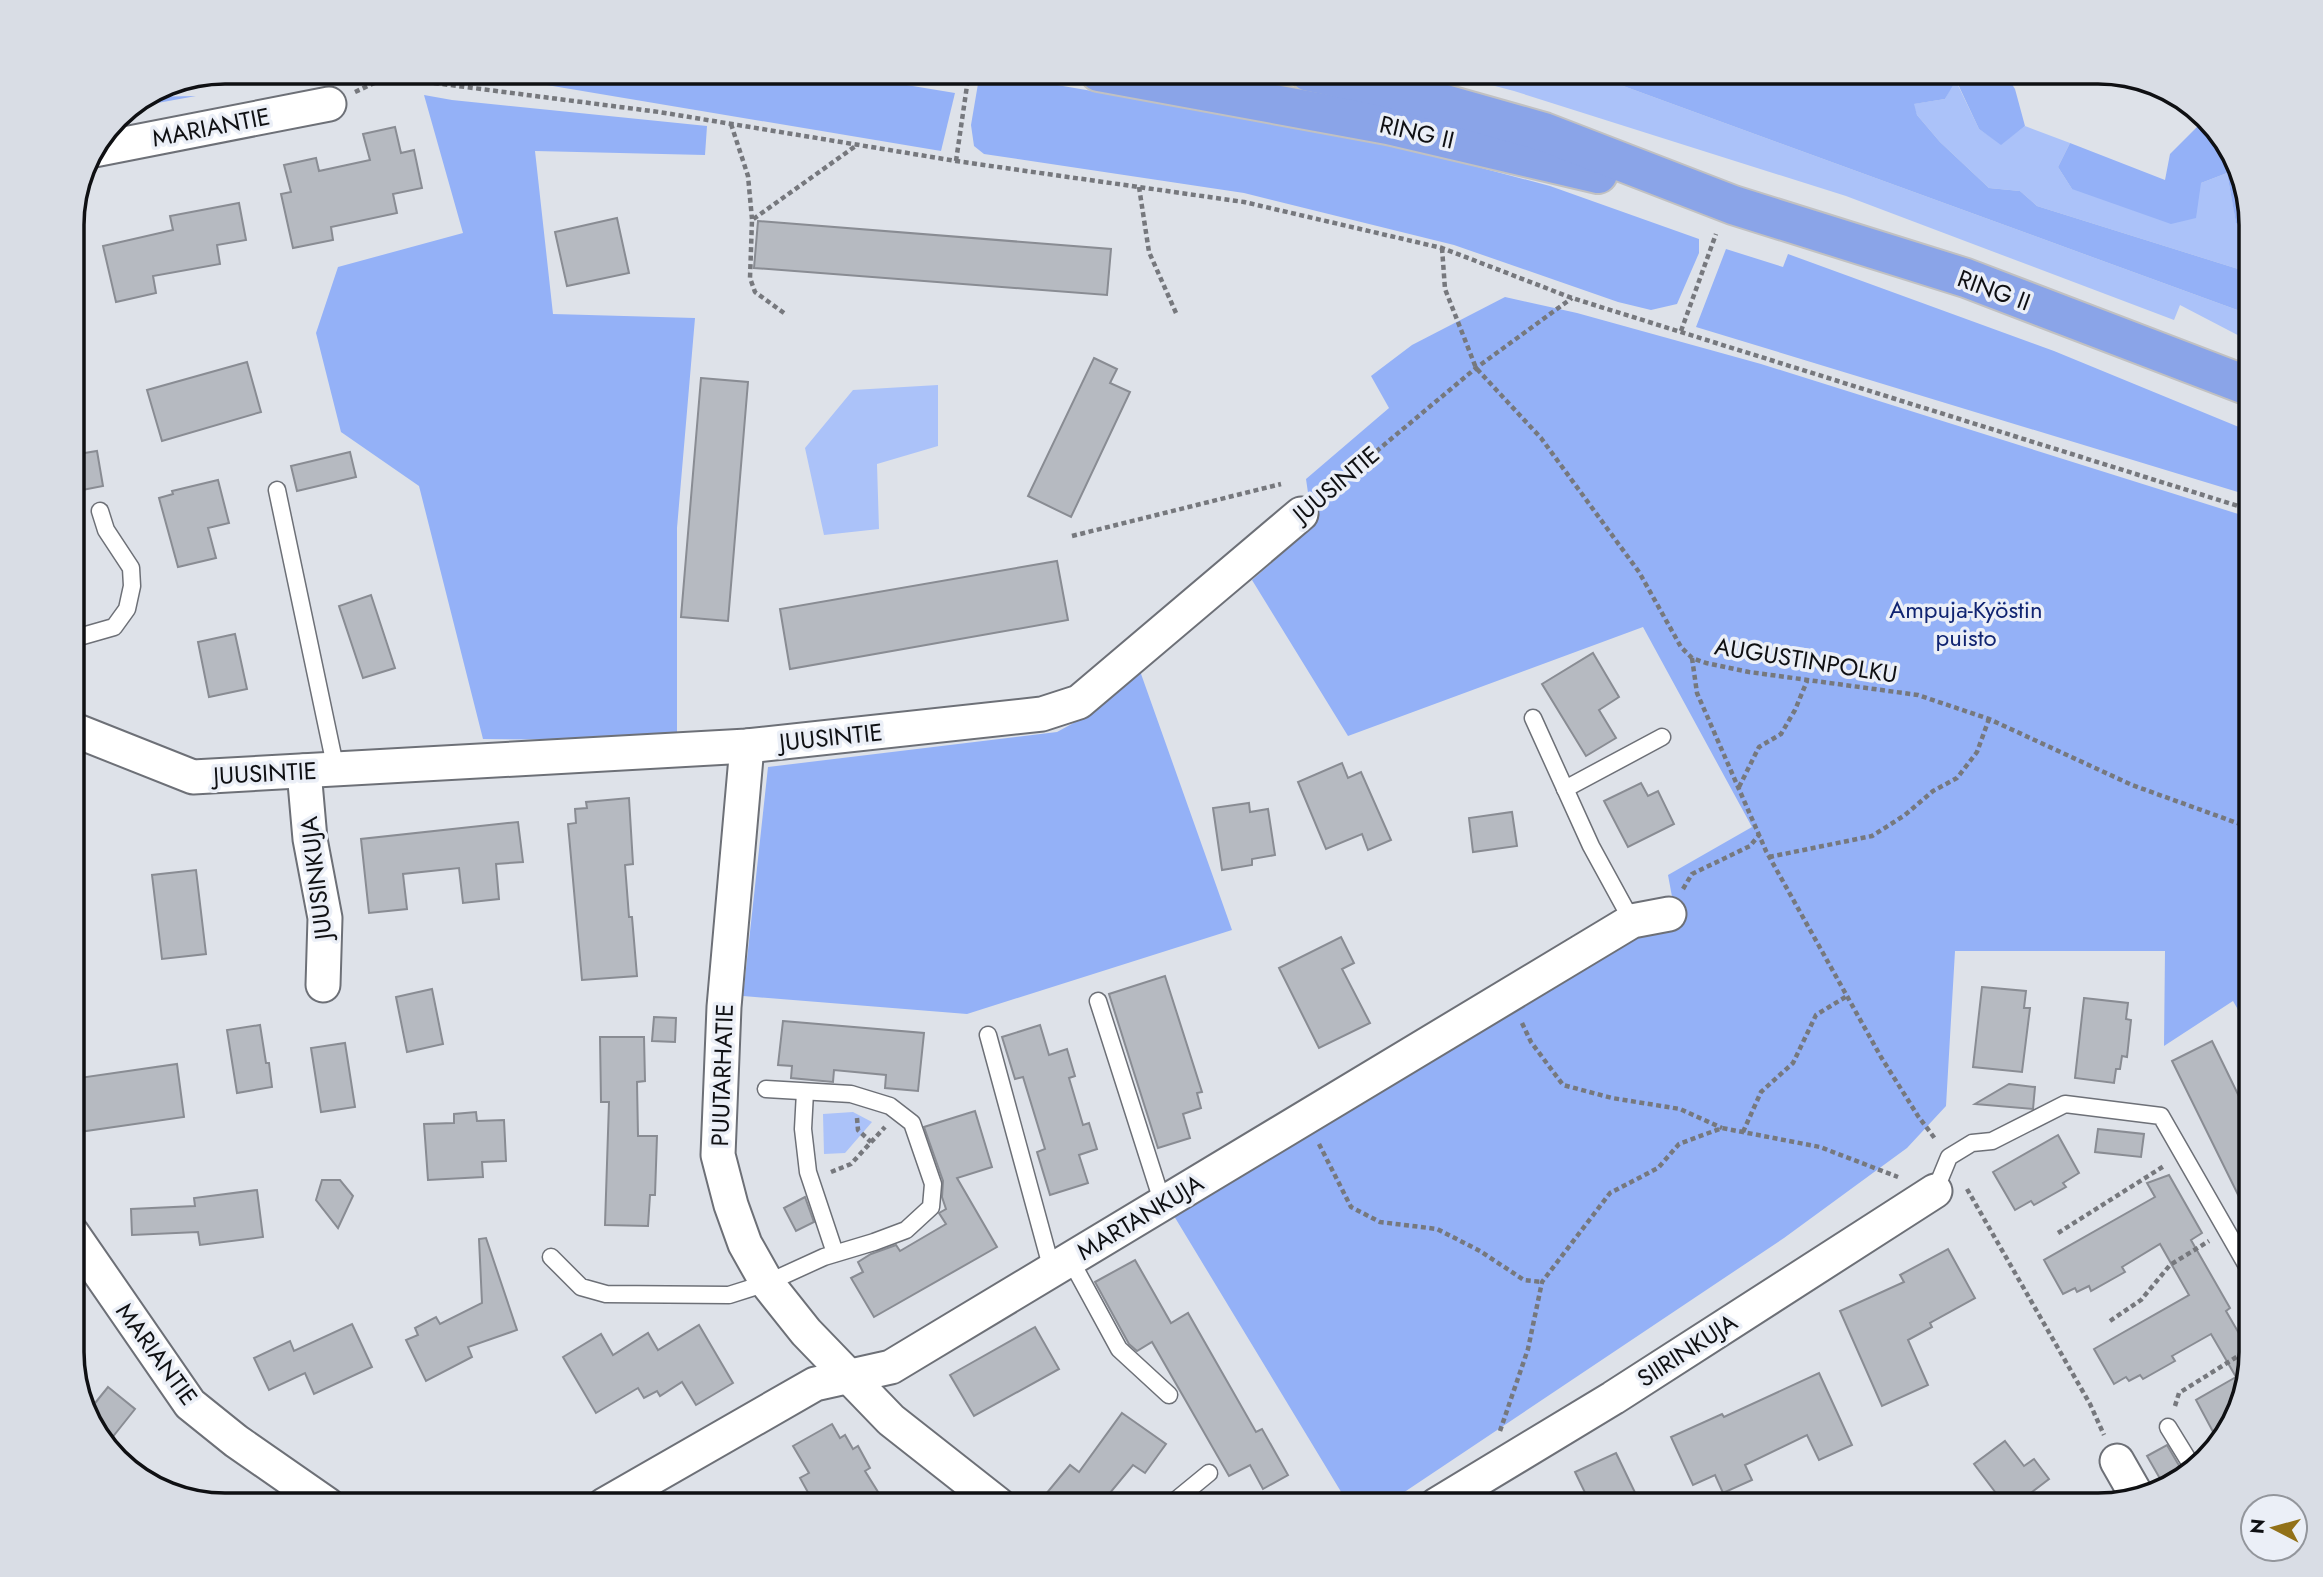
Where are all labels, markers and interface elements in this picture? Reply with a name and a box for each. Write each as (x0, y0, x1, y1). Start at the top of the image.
street label: MARIANTIE (149, 98, 273, 156)
street label: RING II (1376, 106, 1458, 158)
street label: RING II (1953, 261, 2035, 319)
street label: JUUSINTIE (1283, 437, 1387, 533)
park label: Ampuja-Kyöstin puisto (1889, 592, 2043, 655)
street label: AUGUSTINPOLKU (1712, 628, 1900, 692)
street label: JUUSINTIE (775, 714, 884, 760)
street label: JUUSINTIE (209, 753, 318, 793)
street label: JUUSINKUJA (291, 814, 341, 944)
street label: PUUTARHATIE (702, 1003, 742, 1147)
street label: MARTANKUJA (1070, 1165, 1210, 1269)
street label: MARIANTIE (108, 1295, 206, 1413)
street label: SIIRINKUJA (1630, 1304, 1744, 1395)
north arrow (2239, 1493, 2309, 1563)
text: N (2243, 1517, 2272, 1535)

